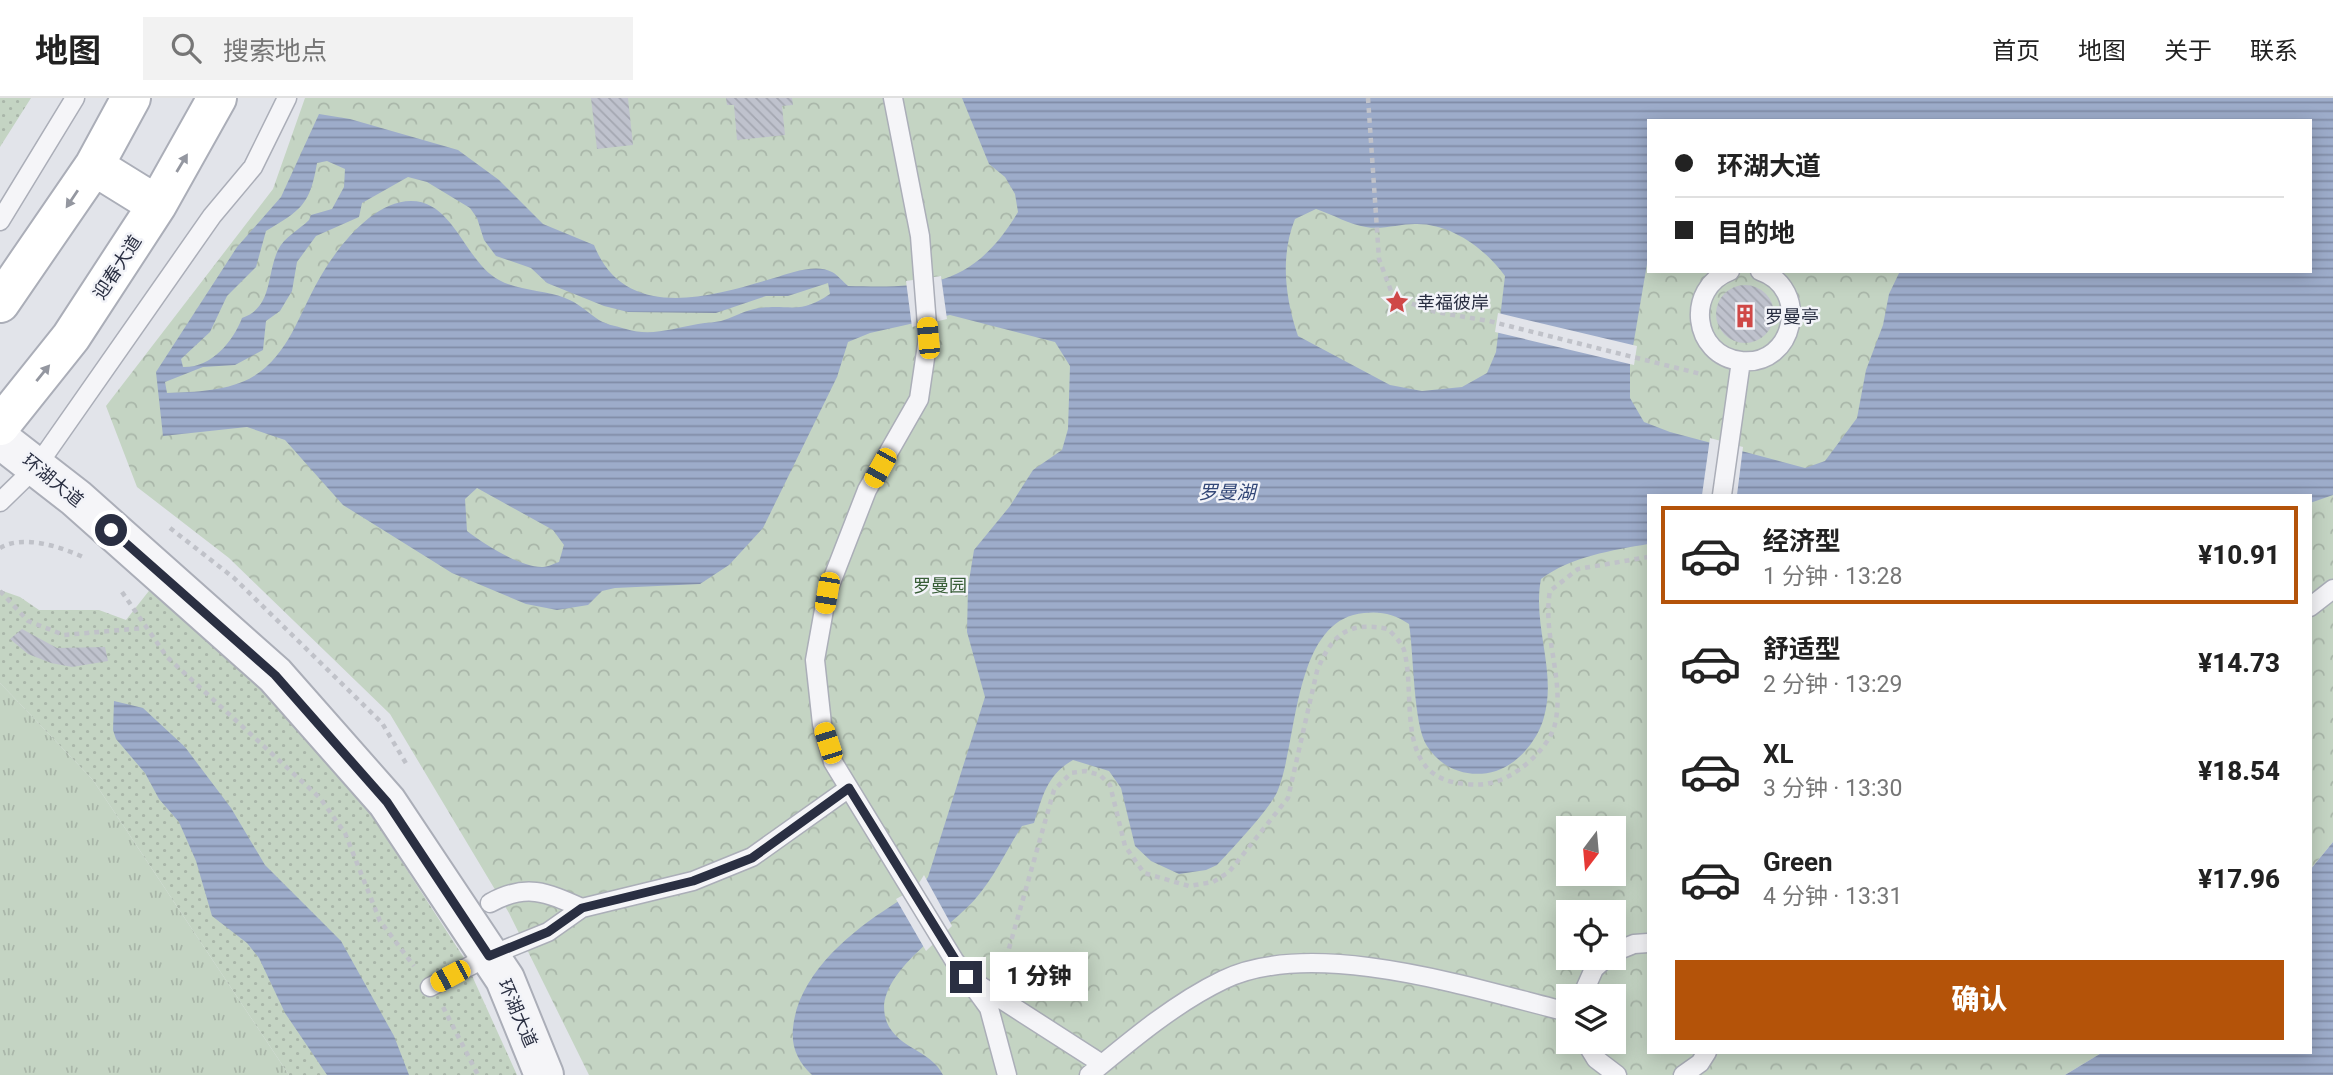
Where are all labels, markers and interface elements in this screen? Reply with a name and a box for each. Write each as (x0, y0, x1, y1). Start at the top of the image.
search box (143, 17, 633, 80)
icon: search (167, 29, 205, 67)
text: 地图 (35, 31, 101, 70)
text: 搜索地点 (223, 36, 327, 66)
text: 首页 (1992, 37, 2040, 65)
text: 地图 (2078, 37, 2126, 65)
text: 关于 (2164, 37, 2212, 65)
text: 联系 (2250, 37, 2298, 65)
text: 环湖大道 (1717, 151, 1821, 181)
one-way arrow (175, 153, 188, 172)
one-way arrow (66, 190, 79, 209)
text: 目的地 (1717, 218, 1795, 248)
street label: 迎春大道 (89, 231, 145, 303)
place icon: 幸福彼岸 (1383, 288, 1411, 316)
place label: 幸福彼岸 (1417, 292, 1489, 313)
building icon: 罗曼亭 (1731, 302, 1759, 330)
place label: 罗曼亭 (1765, 306, 1819, 327)
car (916, 316, 941, 360)
one-way arrow (35, 364, 50, 382)
car (861, 445, 900, 491)
street label: 环湖大道 (18, 449, 88, 511)
water label: 罗曼湖 (1198, 481, 1258, 504)
route start (95, 514, 127, 546)
icon: car (1679, 524, 1742, 587)
text: 经济型 (1763, 526, 1841, 556)
text: ¥10.91 (2198, 540, 2280, 570)
text: 1 分钟 · 13:28 (1763, 563, 1902, 590)
car (814, 570, 841, 616)
park label: 罗曼园 (913, 575, 967, 596)
icon: car (1679, 632, 1742, 695)
text: 舒适型 (1763, 634, 1841, 664)
text: ¥14.73 (2198, 648, 2280, 678)
text: 2 分钟 · 13:29 (1763, 671, 1902, 698)
car (812, 720, 845, 766)
text: XL (1763, 739, 1794, 769)
icon: car (1679, 740, 1742, 803)
text: ¥18.54 (2198, 756, 2280, 786)
text: 3 分钟 · 13:30 (1763, 775, 1902, 802)
north arrow (1556, 816, 1626, 886)
map controls (1556, 816, 1626, 1054)
text: Green (1763, 847, 1833, 877)
icon: car (1679, 848, 1742, 911)
text: ¥17.96 (2198, 864, 2280, 894)
text: 4 分钟 · 13:31 (1763, 883, 1902, 910)
button: locate (1556, 900, 1626, 970)
callout: 1 分钟 (990, 952, 1088, 1001)
car (427, 957, 474, 995)
button: 确认 (1675, 960, 2284, 1040)
route end (950, 961, 982, 993)
text: 1 分钟 (1007, 963, 1072, 990)
street label: 环湖大道 (494, 976, 542, 1050)
button: layers (1556, 984, 1626, 1054)

